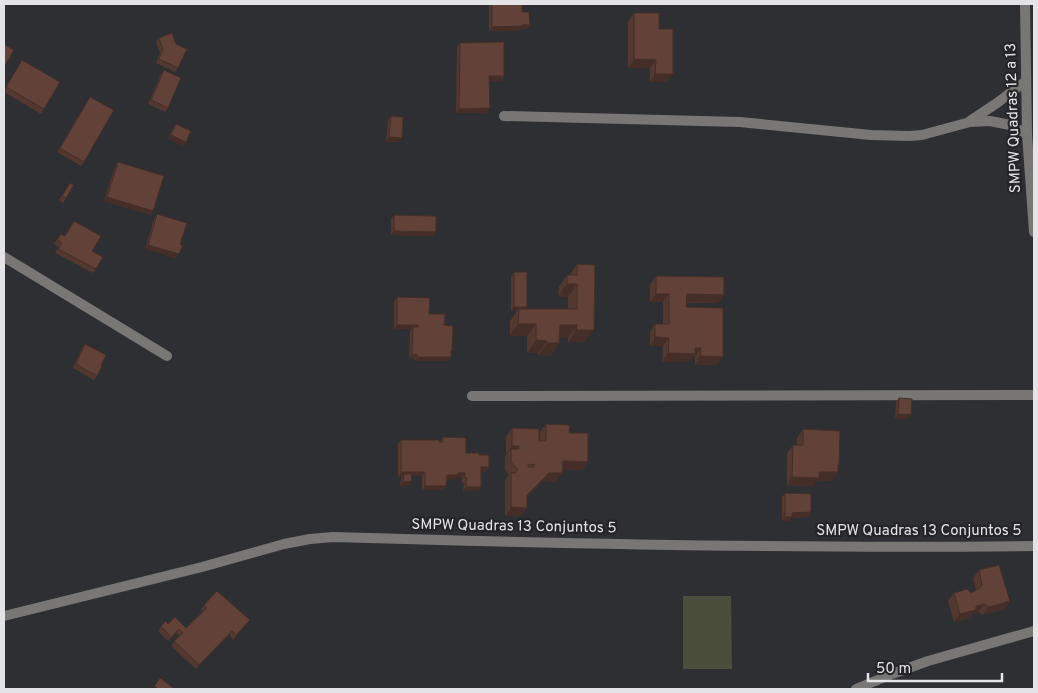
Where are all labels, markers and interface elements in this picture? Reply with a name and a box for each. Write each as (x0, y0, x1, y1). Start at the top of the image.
street label: SMPW Quadras 12 a 13 (1002, 43, 1026, 193)
street label: SMPW Quadras 13 Conjuntos 5 (411, 516, 617, 538)
street label: SMPW Quadras 13 Conjuntos 5 (816, 522, 1022, 541)
scale bar (868, 650, 1002, 682)
text: 50 m (876, 660, 911, 679)

